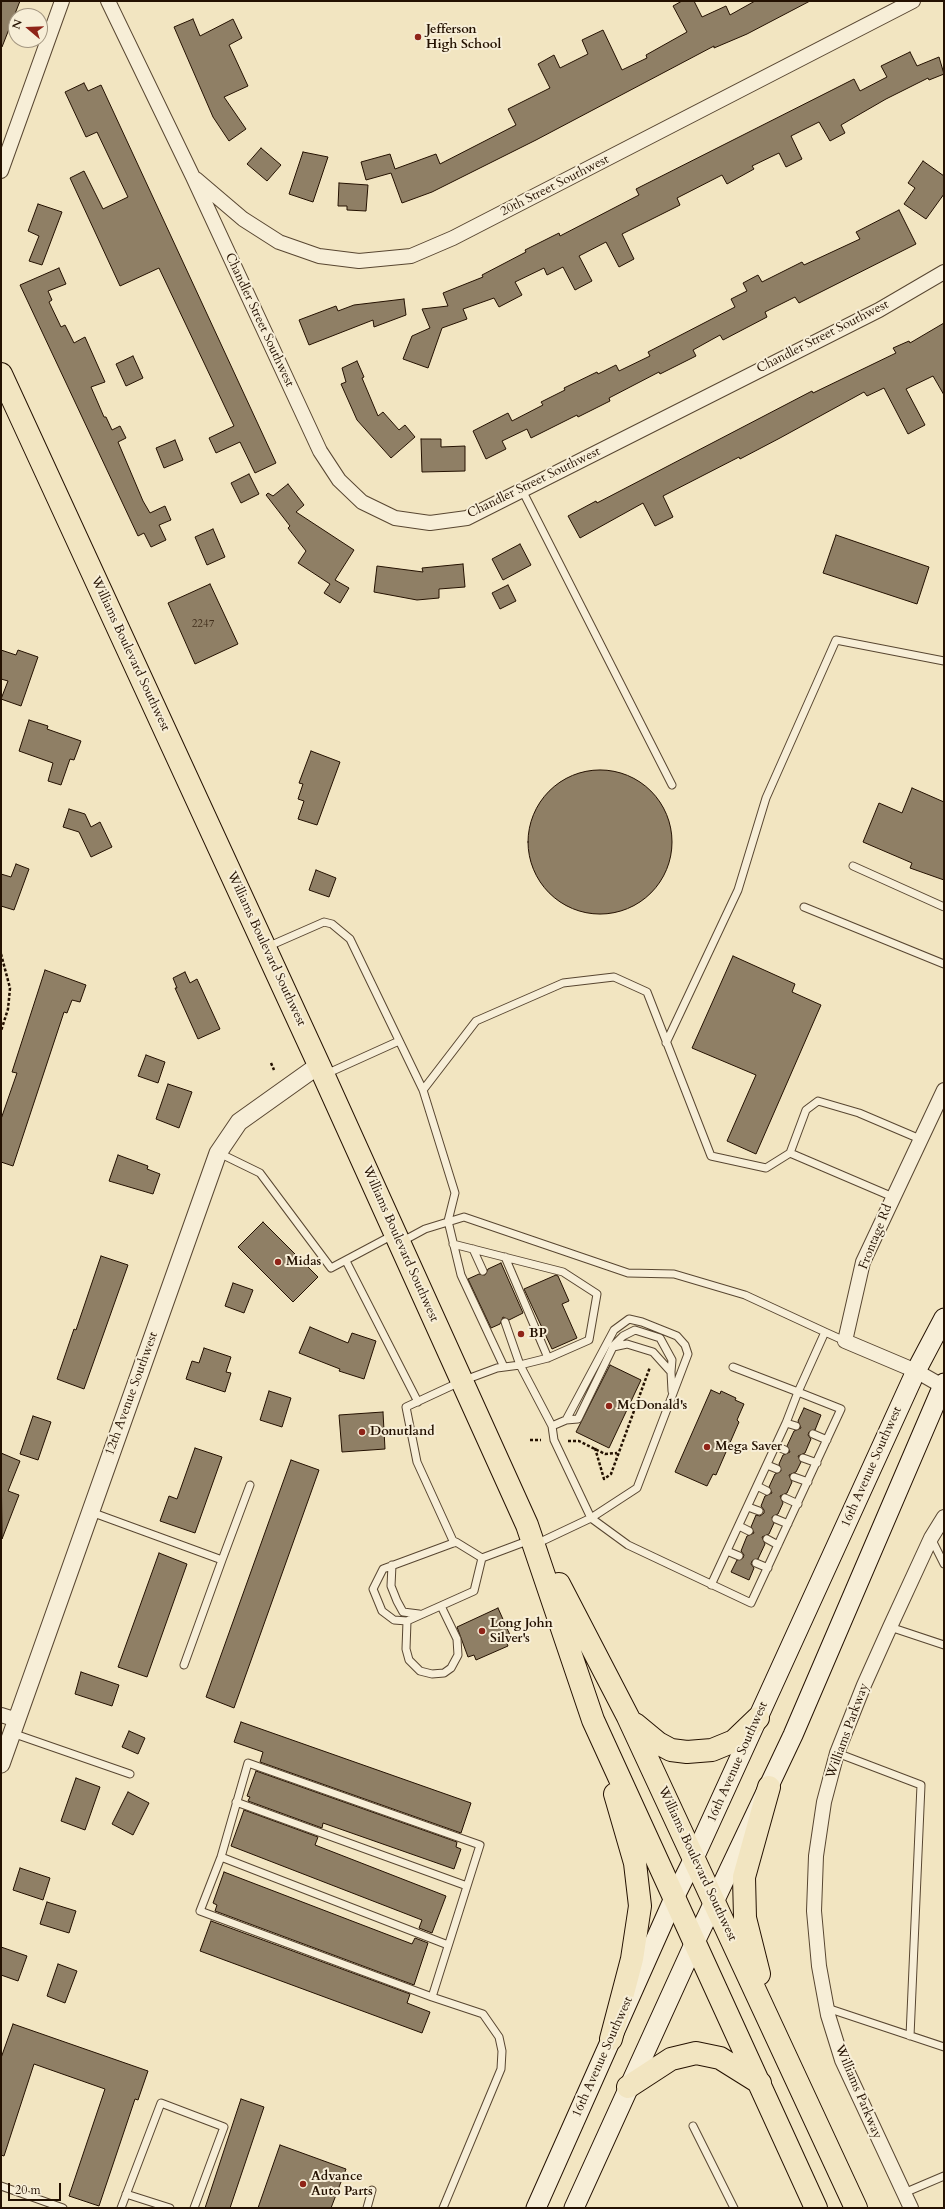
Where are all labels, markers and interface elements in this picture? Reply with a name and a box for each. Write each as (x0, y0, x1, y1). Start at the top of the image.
north arrow (8, 8, 48, 48)
text: N (8, 17, 26, 31)
place label: Jefferson High School (426, 22, 501, 53)
marker: Jefferson High School (413, 32, 423, 42)
street label: 20th Street Southwest (498, 152, 612, 220)
street label: Chandler Street Southwest (221, 251, 297, 389)
street label: Chandler Street Southwest (754, 297, 892, 377)
street label: Chandler Street Southwest (465, 444, 603, 522)
street label: Williams Boulevard Southwest (87, 574, 173, 734)
house number: 2247 (192, 617, 214, 631)
street label: Williams Boulevard Southwest (223, 869, 309, 1029)
street label: Williams Boulevard Southwest (359, 1164, 441, 1324)
street label: Frontage Rd (856, 1202, 896, 1272)
place label: Midas (286, 1254, 321, 1270)
marker: Midas (273, 1257, 283, 1267)
place label: BP (529, 1326, 547, 1342)
marker: BP (516, 1329, 526, 1339)
street label: 12th Avenue Southwest (102, 1330, 162, 1458)
place label: McDonald's (617, 1398, 687, 1414)
marker: McDonald's (604, 1401, 614, 1411)
street label: 16th Avenue Southwest (838, 1404, 906, 1530)
place label: Donutland (370, 1424, 435, 1440)
marker: Donutland (357, 1427, 367, 1437)
place label: Mega Saver (715, 1439, 782, 1455)
marker: Mega Saver (702, 1442, 712, 1452)
place label: Long John Silver's (490, 1616, 553, 1647)
marker: Long John Silver's (477, 1626, 487, 1636)
street label: Williams Parkway (823, 1681, 873, 1781)
street label: 16th Avenue Southwest (704, 1699, 772, 1825)
street label: Williams Boulevard Southwest (654, 1784, 740, 1944)
street label: 16th Avenue Southwest (569, 1994, 637, 2120)
street label: Williams Parkway (831, 2043, 885, 2141)
place label: Advance Auto Parts (311, 2169, 373, 2200)
scale bar (10, 2175, 63, 2201)
marker: Advance Auto Parts (298, 2179, 308, 2189)
text: 20 m (15, 2182, 41, 2198)

